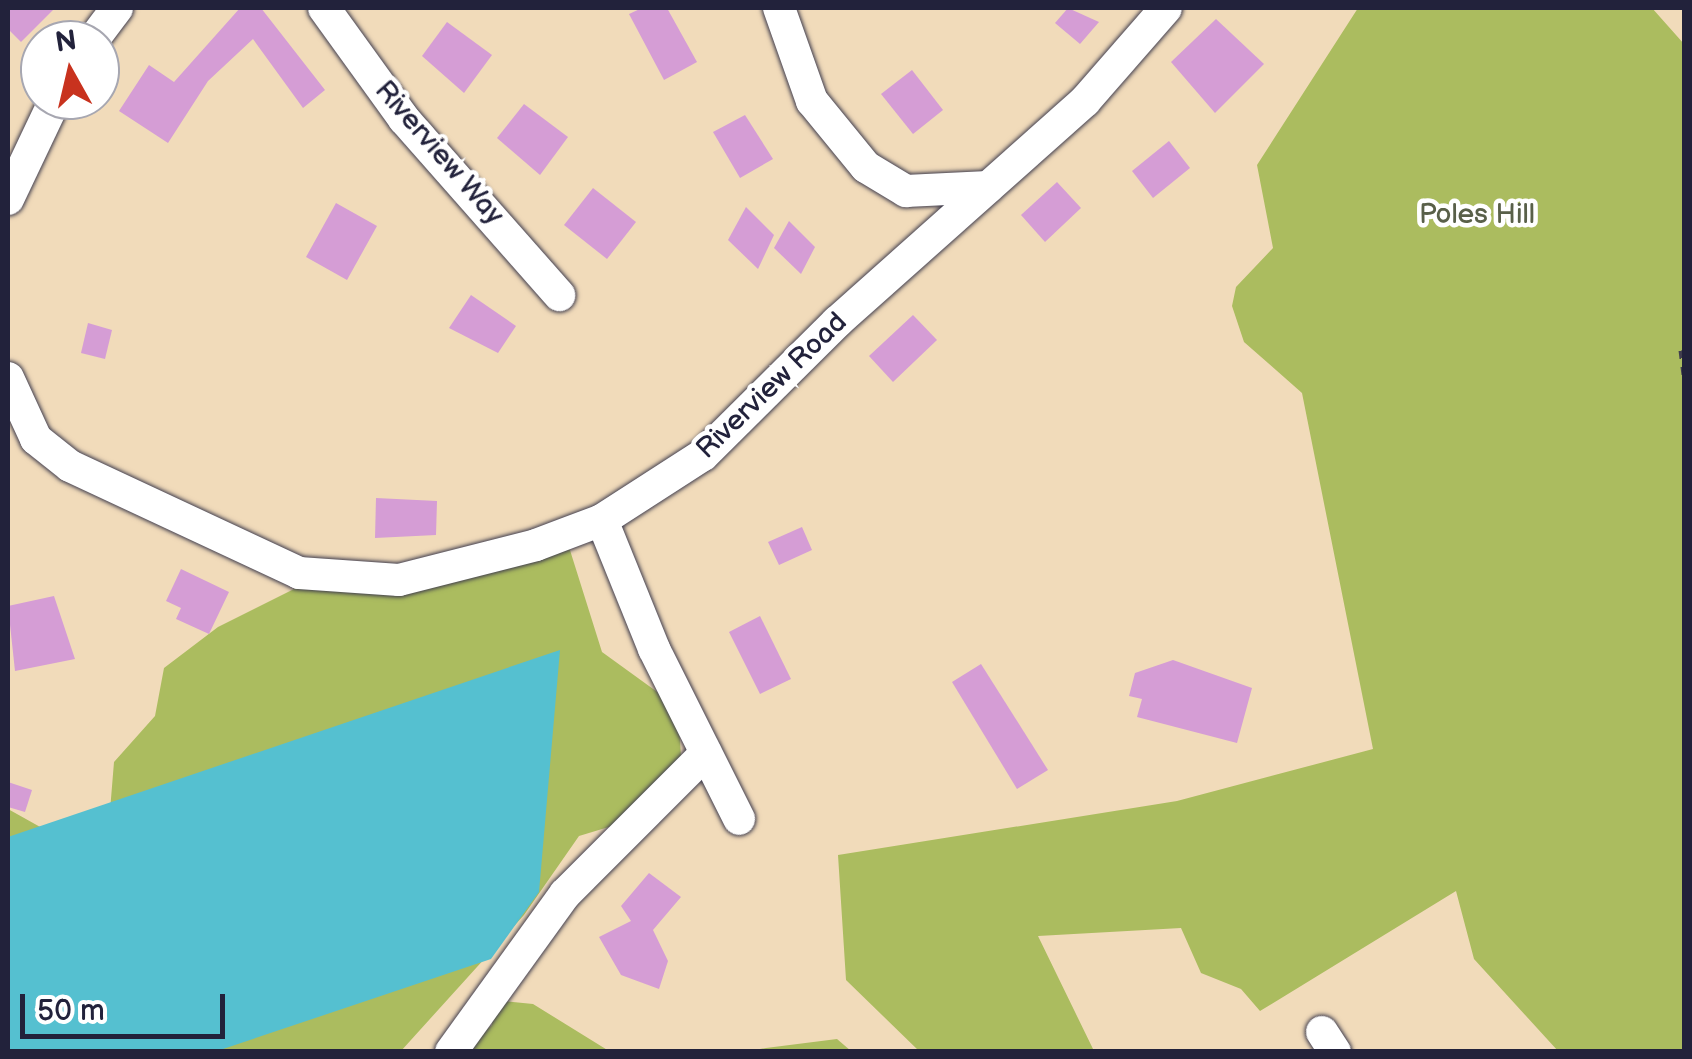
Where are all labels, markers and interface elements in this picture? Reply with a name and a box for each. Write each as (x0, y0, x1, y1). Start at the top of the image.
north arrow (20, 20, 120, 120)
text: N (53, 24, 79, 60)
street label: Riverview Way (367, 74, 511, 232)
park label: Poles Hill (1419, 198, 1535, 232)
street label: Riverview Road (690, 306, 854, 466)
scale bar (25, 974, 230, 1036)
text: 50 m (37, 993, 105, 1029)

